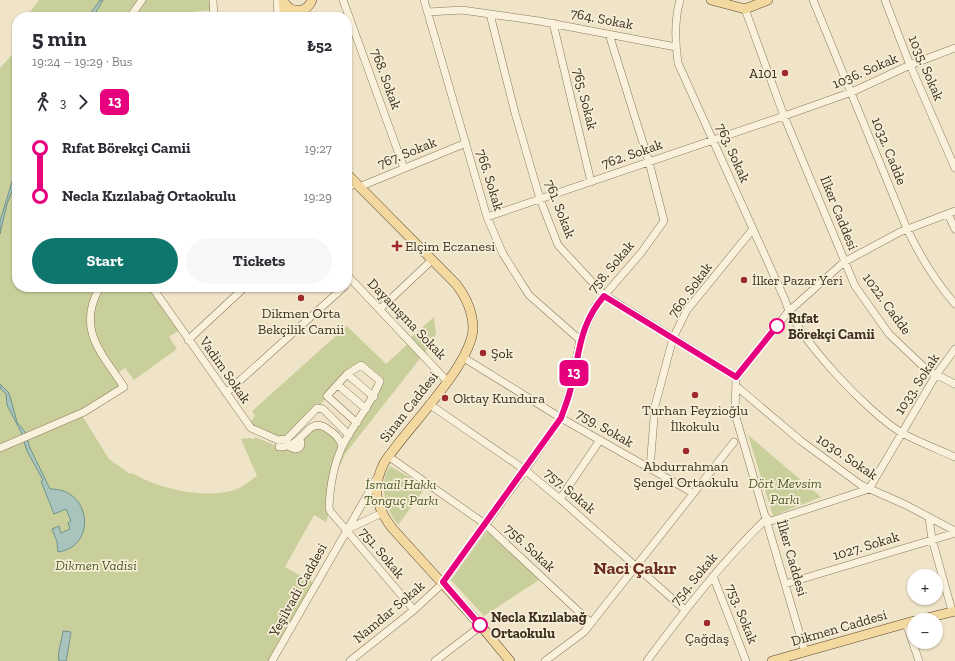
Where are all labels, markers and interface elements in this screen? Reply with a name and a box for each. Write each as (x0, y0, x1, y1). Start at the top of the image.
street label: 764. Sokak (569, 5, 636, 34)
text: 5 min (32, 25, 87, 52)
street label: 1035. Sokak (905, 33, 948, 104)
text: ₺52 (307, 37, 332, 55)
street label: 768. Sokak (367, 46, 405, 112)
street label: 1036. Sokak (830, 49, 901, 92)
text: 19:24 – 19:29 · Bus (32, 54, 133, 69)
place label: A101 (749, 65, 778, 82)
street label: 765. Sokak (569, 66, 601, 132)
marker: A101 (780, 68, 790, 78)
icon: walk (32, 91, 54, 113)
icon: forward (72, 91, 94, 113)
text: 13 (108, 93, 121, 110)
text: 3 (60, 95, 66, 110)
street label: 1032. Cadde (868, 115, 910, 188)
street label: 763. Sokak (712, 121, 754, 186)
street label: 767. Sokak (375, 133, 440, 173)
street label: 762. Sokak (599, 135, 665, 172)
text: Rıfat Börekçi Camii (62, 139, 191, 157)
text: 19:27 (304, 141, 332, 156)
street label: 766. Sokak (473, 147, 508, 213)
street label: İlker Caddesi (816, 173, 862, 253)
street label: 761. Sokak (541, 177, 579, 241)
text: Necla Kızılabağ Ortaokulu (62, 187, 236, 205)
text: 19:29 (304, 189, 332, 204)
street label: 758. Sokak (584, 237, 638, 297)
button: Start (32, 238, 178, 284)
button: Tickets (186, 238, 332, 284)
place label: Elçim Eczanesi (405, 238, 495, 255)
marker: Elçim Eczanesi (392, 241, 402, 251)
street label: 760. Sokak (664, 259, 716, 321)
street label: 1022. Cadde (859, 270, 915, 338)
place label: İlker Pazar Yeri (752, 272, 843, 289)
street label: Dayanışma Sokak (364, 275, 451, 364)
marker: İlker Pazar Yeri (739, 275, 749, 285)
marker: Dikmen Orta Bekçilik Camii (296, 293, 306, 303)
place label: Dikmen Orta Bekçilik Camii (258, 305, 344, 338)
place label: Rıfat Börekçi Camii (788, 310, 875, 343)
marker: Rıfat Börekçi Camii (769, 318, 785, 334)
street label: Vadim Sokak (195, 332, 255, 407)
place label: Şok (491, 345, 514, 362)
marker: Şok (478, 348, 488, 358)
street label: 1033. Sokak (891, 350, 943, 418)
line badge: 13 (556, 360, 592, 386)
text: 13 (567, 364, 581, 381)
street label: Sinan Caddesi (376, 368, 442, 446)
place label: Oktay Kundura (453, 390, 545, 407)
marker: Turhan Feyzioğlu İlkokulu (690, 390, 700, 400)
marker: Oktay Kundura (440, 393, 450, 403)
place label: Turhan Feyzioğlu İlkokulu (642, 402, 748, 435)
street label: 759. Sokak (573, 405, 637, 452)
street label: 1030. Sokak (813, 430, 881, 484)
marker: Abdurrahman Şengel Ortaokulu (681, 446, 691, 456)
place label: Abdurrahman Şengel Ortaokulu (633, 458, 739, 491)
street label: 757. Sokak (541, 465, 600, 518)
park label: Dört Mevsim Parkı (748, 475, 822, 508)
park label: İsmail Hakkı Tonguç Parkı (364, 476, 438, 509)
street label: İlker Caddesi (773, 518, 811, 598)
street label: 756. Sokak (501, 520, 559, 576)
street label: 751. Sokak (356, 524, 409, 582)
street label: 1027. Sokak (831, 528, 902, 564)
street label: Yeşilvadi Caddesi (265, 540, 331, 641)
street label: 754. Sokak (667, 549, 721, 609)
park label: Dikmen Vadisi (55, 557, 137, 574)
district label: Naci Çakır (593, 557, 677, 579)
map controls (907, 569, 943, 649)
button: + (907, 569, 943, 605)
street label: Namdar Sokak (350, 577, 429, 647)
street label: 753. Sokak (722, 582, 762, 647)
street label: Dikmen Caddesi (789, 606, 889, 650)
place label: Necla Kızılabağ Ortaokulu (491, 609, 587, 642)
button: − (907, 613, 943, 649)
marker: Necla Kızılabağ Ortaokulu (472, 617, 488, 633)
marker: Çağdaş (702, 618, 712, 628)
place label: Çağdaş (685, 630, 729, 647)

